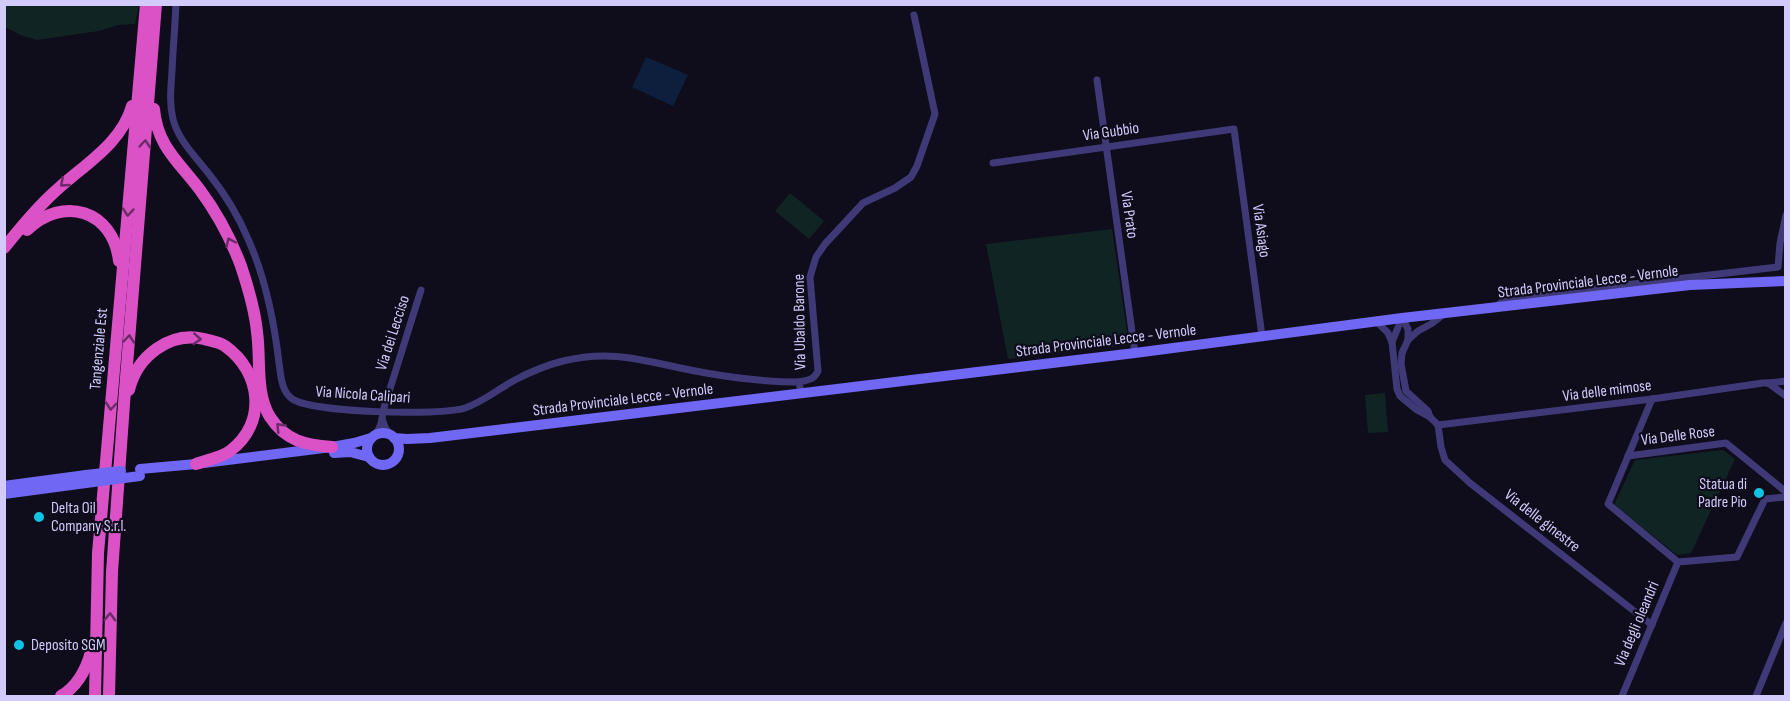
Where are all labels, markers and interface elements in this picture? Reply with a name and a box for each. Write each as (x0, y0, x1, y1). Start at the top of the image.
street label: Via Gubbio (1082, 119, 1140, 145)
one-way arrow (138, 140, 151, 149)
one-way arrow (60, 176, 71, 187)
street label: Via Prato (1116, 190, 1142, 240)
street label: Via Asiago (1248, 203, 1274, 259)
one-way arrow (122, 207, 135, 216)
one-way arrow (226, 238, 238, 249)
street label: Strada Provinciale Lecce - Vernole (1497, 262, 1679, 302)
street label: Via Ubaldo Barone (790, 274, 810, 370)
street label: Via dei Lecciso (372, 293, 414, 373)
street label: Tangenziale Est (86, 307, 112, 391)
street label: Strada Provinciale Lecce - Vernole (1015, 321, 1197, 361)
one-way arrow (192, 332, 202, 345)
one-way arrow (122, 334, 135, 343)
street label: Via delle mimose (1562, 376, 1652, 406)
street label: Strada Provinciale Lecce - Vernole (532, 380, 714, 420)
street label: Via Nicola Calipari (315, 382, 411, 408)
one-way arrow (105, 402, 118, 411)
street label: Via Delle Rose (1640, 422, 1716, 450)
one-way arrow (276, 424, 287, 435)
place label: Statua di Padre Pio (1698, 475, 1747, 512)
street label: Via delle ginestre (1500, 486, 1584, 556)
marker: Statua di Padre Pio (1752, 486, 1766, 500)
place label: Delta Oil Company S.r.l. (51, 499, 126, 536)
marker: Delta Oil Company S.r.l. (32, 510, 46, 524)
street label: Via degli oleandri (1611, 579, 1663, 669)
one-way arrow (104, 613, 117, 622)
place label: Deposito SGM (31, 636, 106, 655)
marker: Deposito SGM (12, 638, 26, 652)

